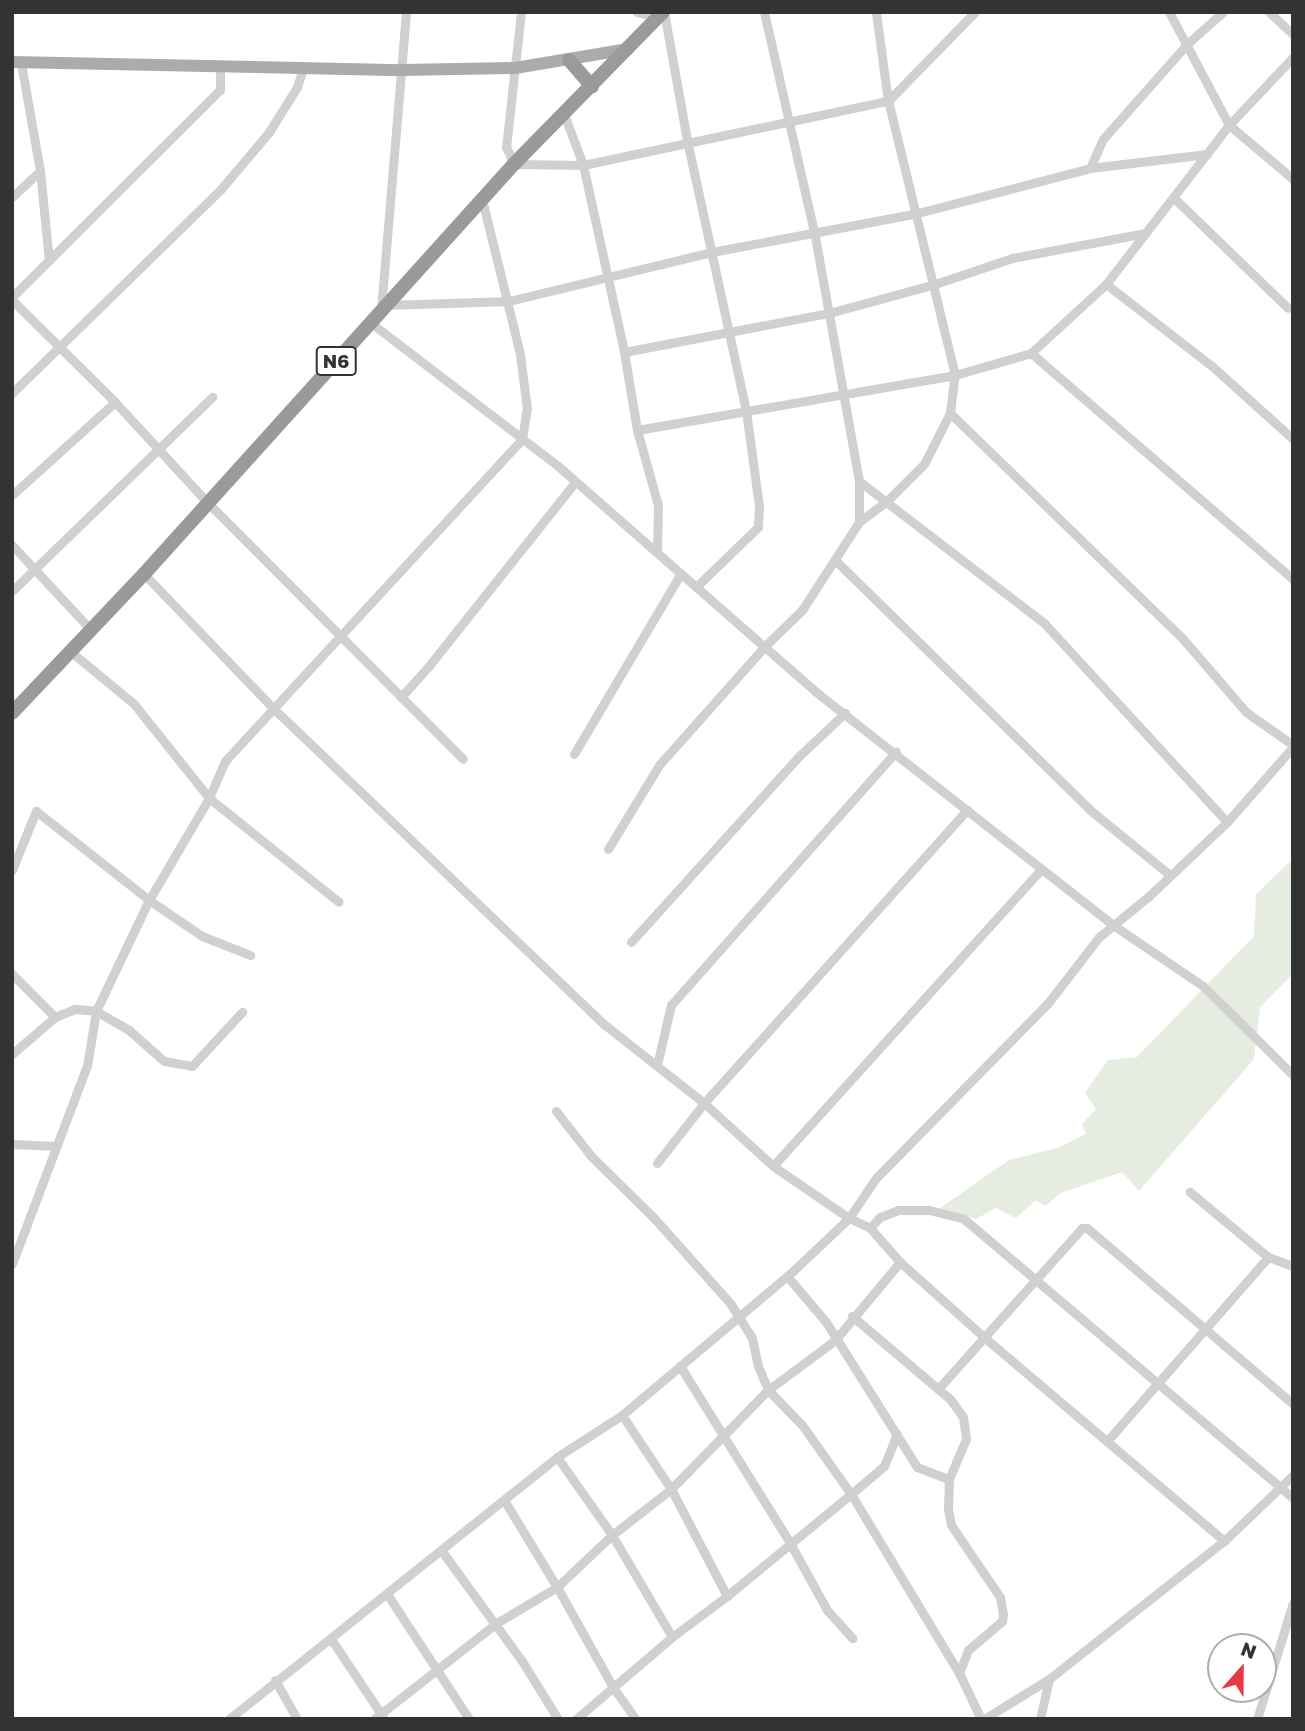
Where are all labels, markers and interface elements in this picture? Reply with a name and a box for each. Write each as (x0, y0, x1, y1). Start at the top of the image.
road number: N6 (315, 346, 357, 376)
north arrow (1207, 1633, 1277, 1703)
text: N (1238, 1636, 1260, 1663)

